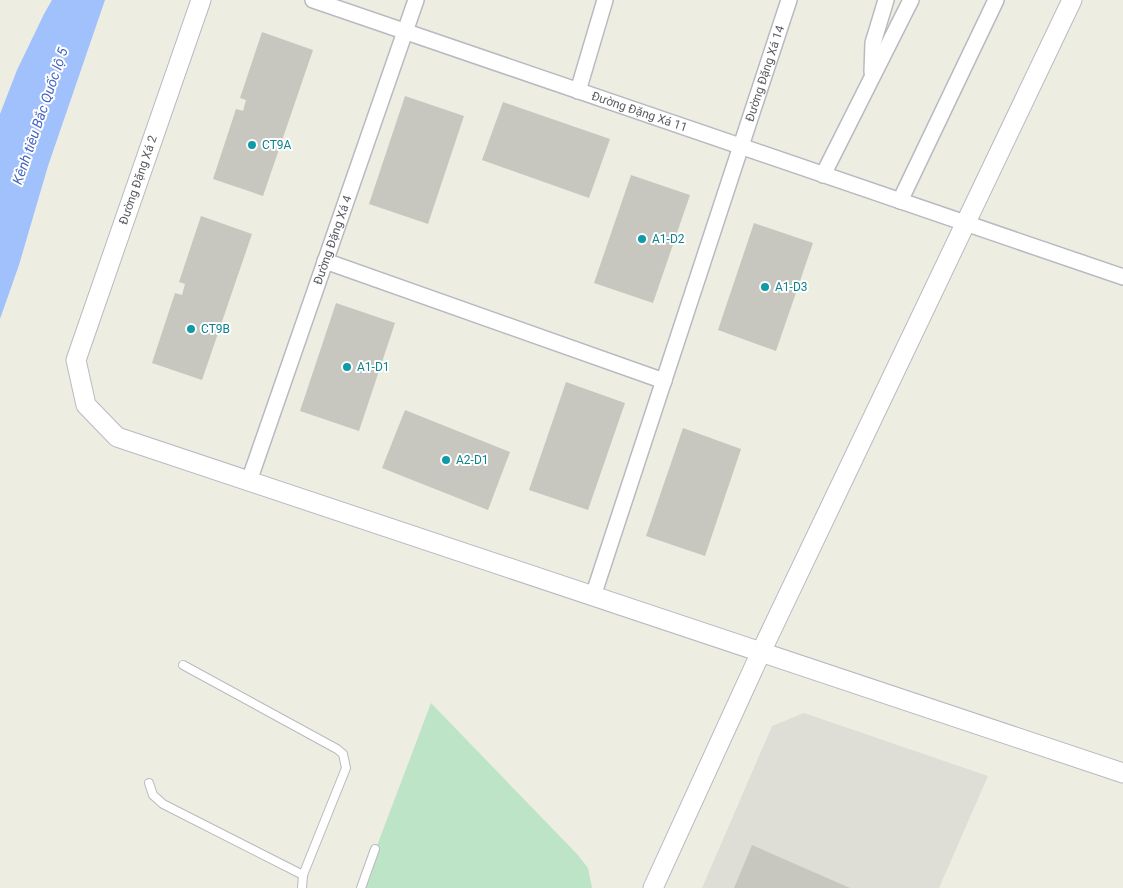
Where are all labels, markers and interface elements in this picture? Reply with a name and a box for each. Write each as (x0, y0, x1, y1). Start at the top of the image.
street label: Đường Đặng Xá 14 (743, 23, 787, 123)
water label: Kênh tiêu Bắc Quốc lộ 5 (9, 45, 71, 186)
street label: Đường Đặng Xá 11 (590, 89, 689, 134)
street label: Đường Đặng Xá 2 (116, 133, 160, 226)
place label: CT9A (262, 138, 292, 152)
marker: CT9A (246, 139, 258, 151)
street label: Đường Đặng Xá 4 (311, 193, 355, 287)
place label: A1-D2 (652, 232, 685, 246)
marker: A1-D2 (636, 233, 648, 245)
place label: A1-D3 (775, 280, 808, 294)
marker: A1-D3 (759, 281, 771, 293)
place label: CT9B (201, 322, 230, 336)
marker: CT9B (185, 323, 197, 335)
place label: A1-D1 (357, 360, 390, 374)
marker: A1-D1 (341, 361, 353, 373)
place label: A2-D1 (456, 453, 489, 467)
marker: A2-D1 (440, 454, 452, 466)

